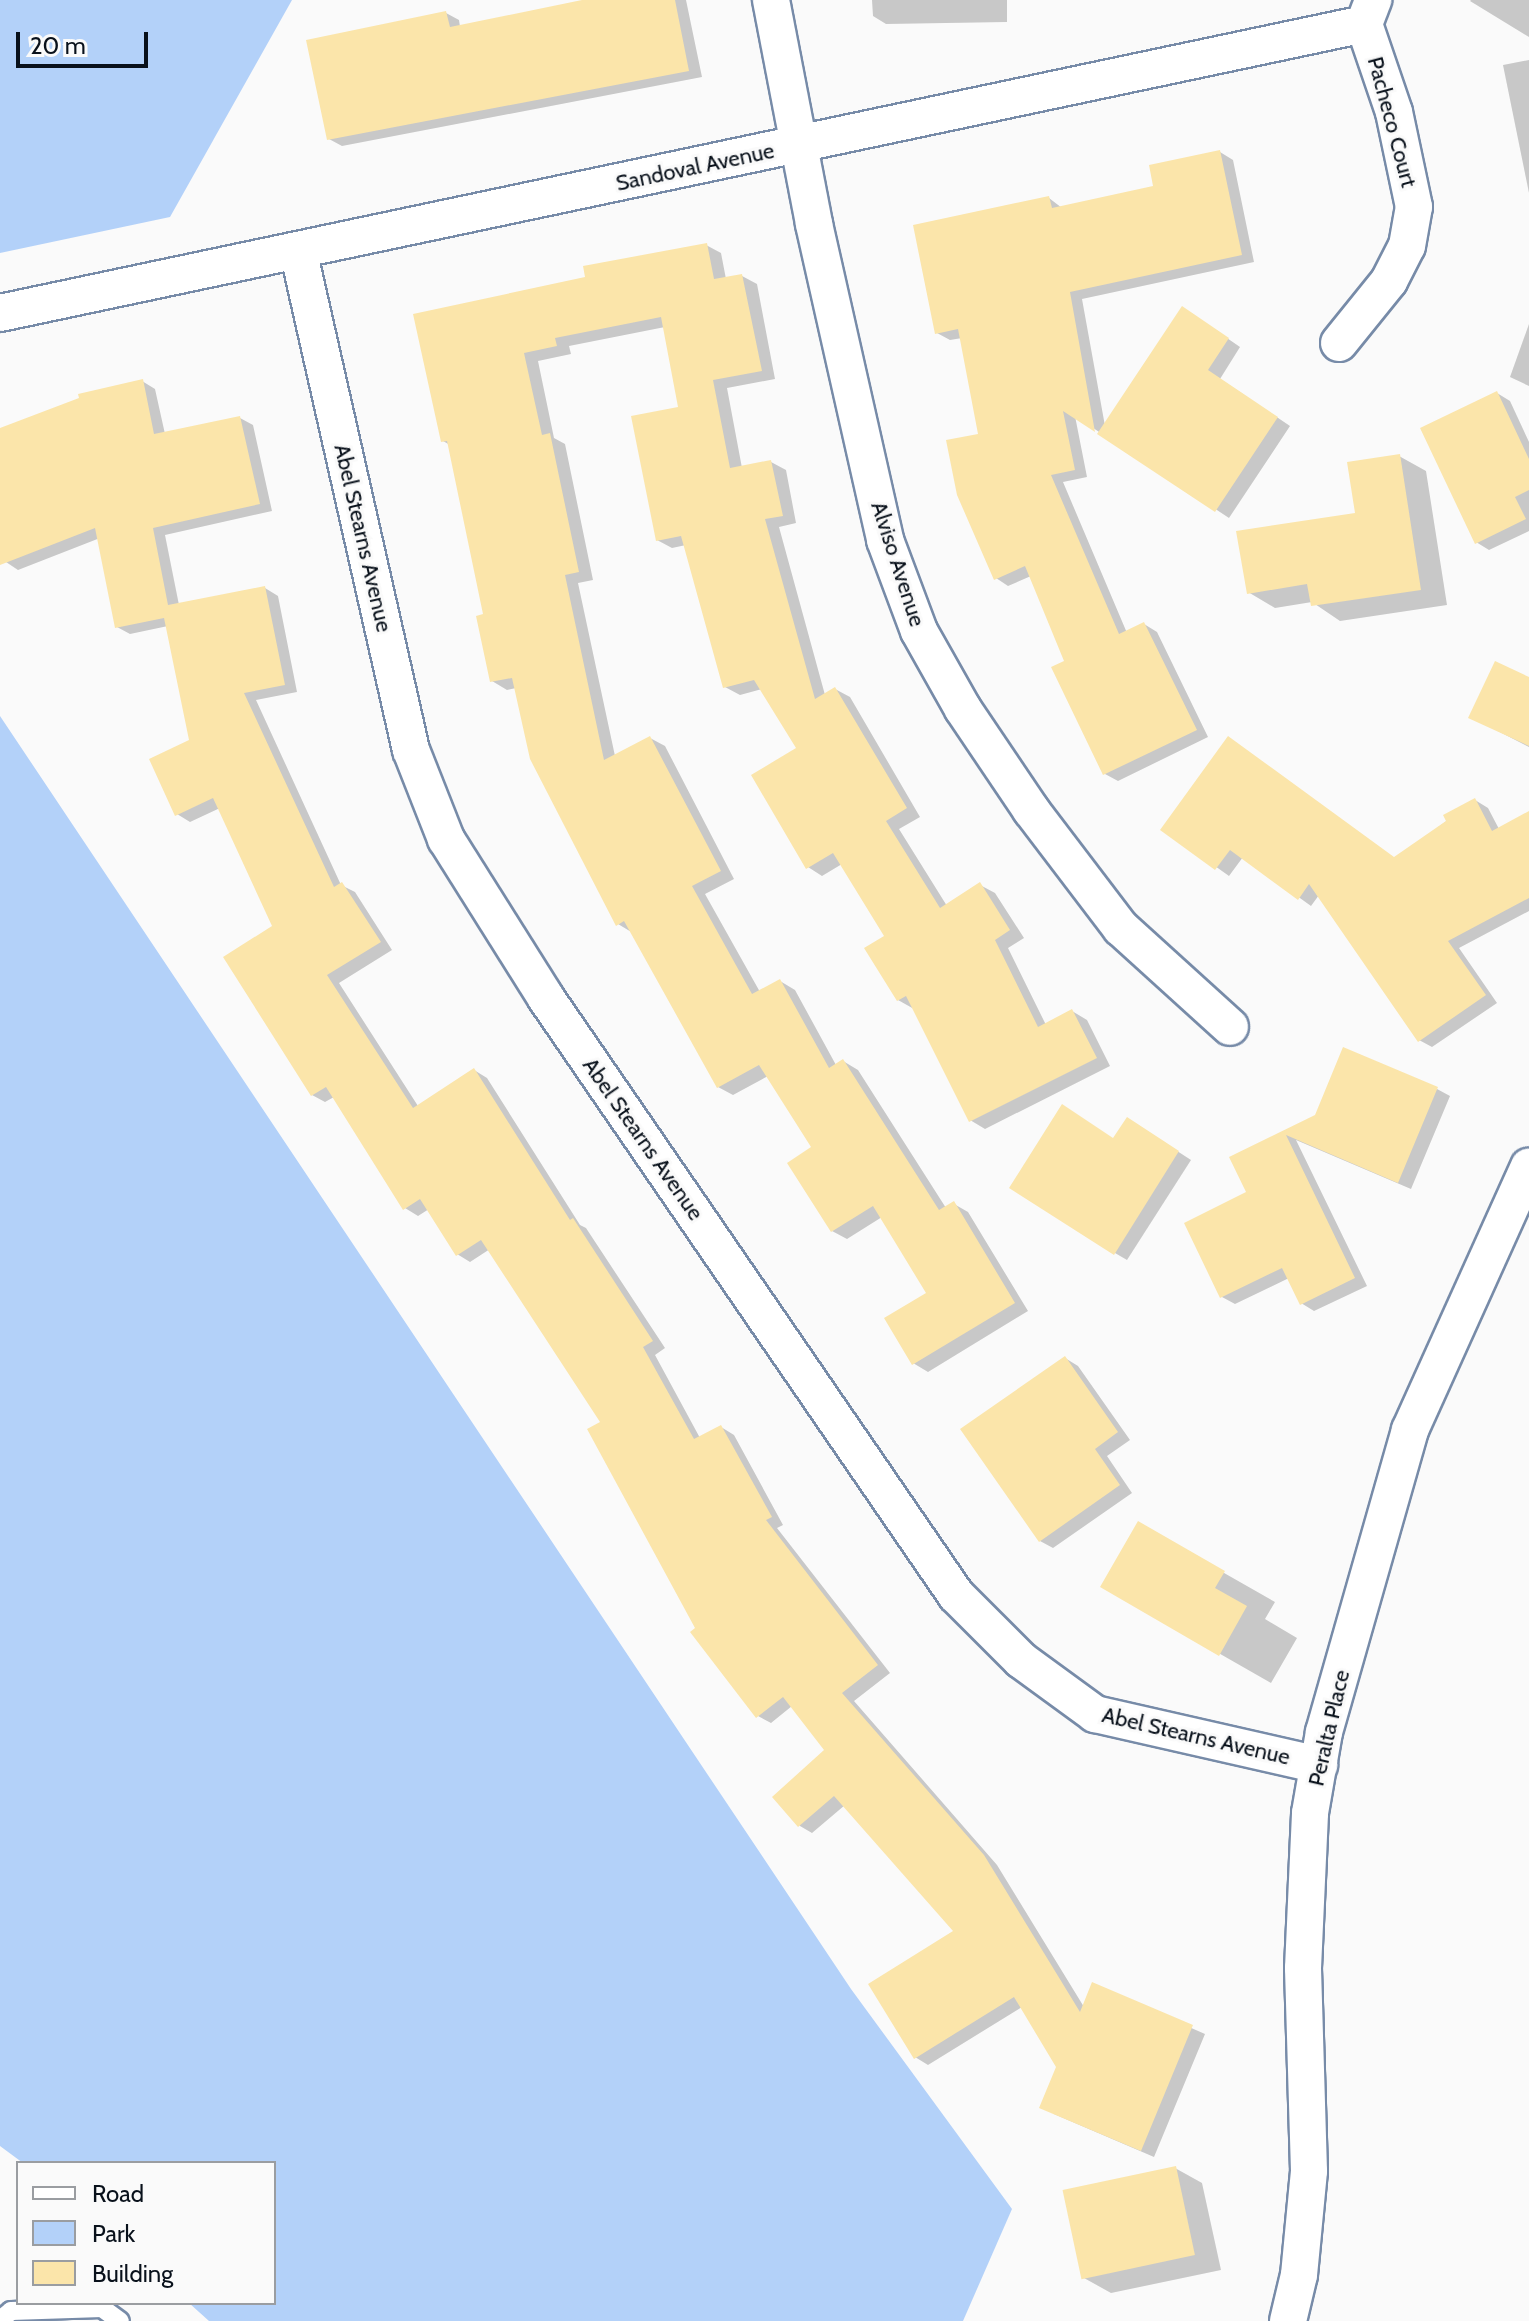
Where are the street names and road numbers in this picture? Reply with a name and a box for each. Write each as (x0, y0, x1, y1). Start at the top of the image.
street label: Pacheco Court (1362, 54, 1422, 190)
street label: Sandoval Avenue (614, 137, 776, 197)
street label: Abel Stearns Avenue (329, 442, 397, 634)
street label: Alviso Avenue (865, 498, 931, 630)
street label: Abel Stearns Avenue (577, 1053, 709, 1225)
street label: Peralta Place (1303, 1667, 1355, 1789)
street label: Abel Stearns Avenue (1100, 1702, 1292, 1770)

